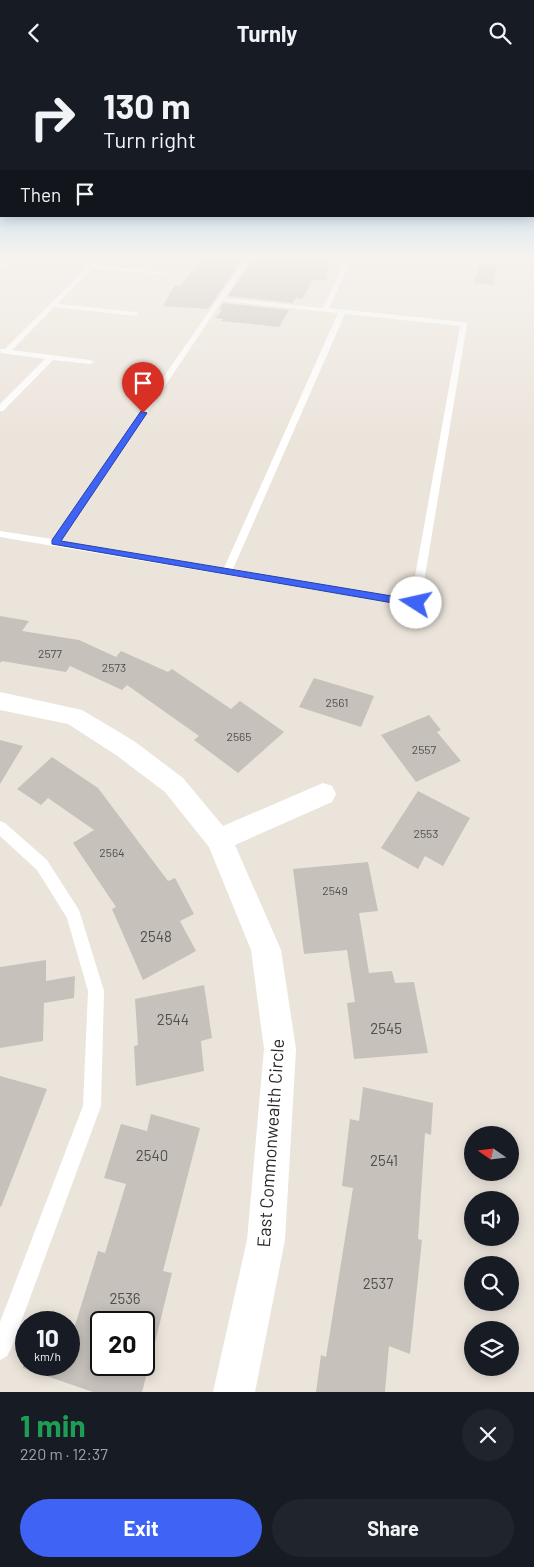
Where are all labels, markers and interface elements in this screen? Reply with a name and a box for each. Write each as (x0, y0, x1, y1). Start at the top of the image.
icon: back (20, 19, 48, 47)
icon: search (486, 19, 514, 47)
text: Turnly (237, 20, 297, 46)
text: 130 m (103, 84, 190, 126)
icon: right (20, 85, 85, 150)
text: Turn right (103, 126, 196, 152)
icon: arrive (71, 180, 99, 208)
text: Then (20, 183, 61, 206)
pin (122, 362, 164, 413)
icon: arrive (129, 369, 157, 397)
position arrow (389, 576, 441, 628)
house number: 2577 (38, 646, 62, 660)
house number: 2573 (102, 660, 126, 674)
house number: 2561 (326, 695, 348, 709)
house number: 2565 (227, 729, 251, 743)
house number: 2557 (412, 742, 437, 756)
house number: 2553 (414, 826, 438, 840)
house number: 2564 (99, 845, 125, 859)
house number: 2549 (322, 883, 348, 897)
house number: 2548 (140, 927, 172, 945)
house number: 2544 (157, 1010, 189, 1028)
house number: 2545 (370, 1019, 402, 1037)
street label: East Commonwealth Circle (252, 1038, 288, 1248)
north arrow (464, 1126, 519, 1181)
map controls (464, 1126, 519, 1376)
house number: 2540 (136, 1146, 168, 1164)
house number: 2541 (370, 1151, 398, 1169)
button: sound (464, 1191, 519, 1246)
button: search (464, 1256, 519, 1311)
house number: 2537 (363, 1274, 393, 1292)
house number: 2536 (109, 1289, 141, 1307)
speed limit sign: 20 (90, 1311, 155, 1376)
button: layers (464, 1321, 519, 1376)
text: 10 (36, 1322, 59, 1352)
text: km/h (34, 1349, 61, 1363)
text: 1 min (20, 1407, 86, 1443)
button: close (462, 1409, 514, 1461)
text: 220 m · 12:37 (20, 1444, 108, 1463)
button: Exit (20, 1499, 262, 1557)
button: Share (272, 1499, 514, 1557)

